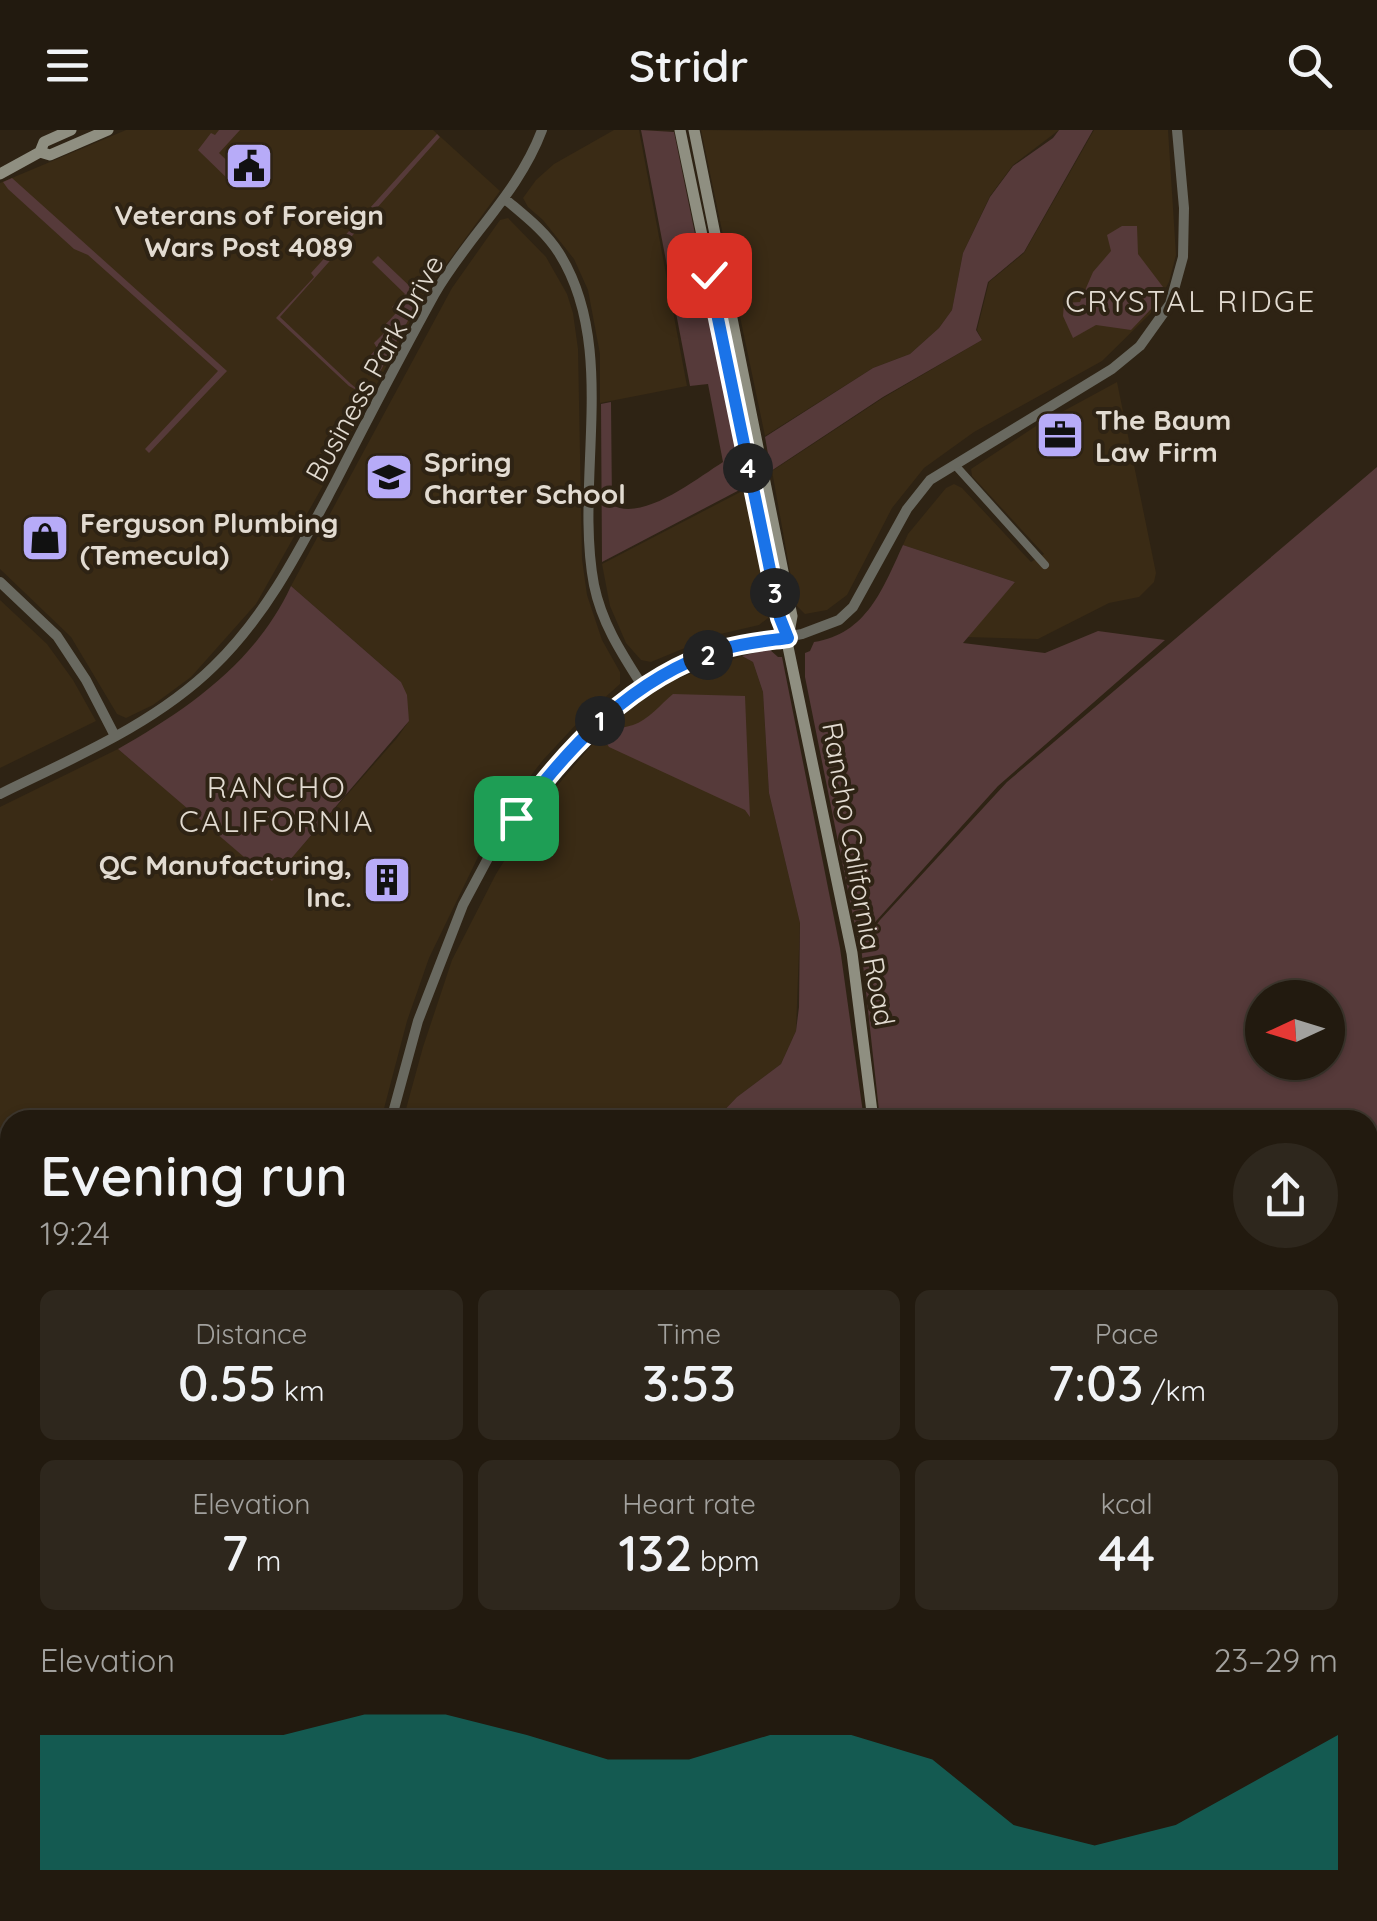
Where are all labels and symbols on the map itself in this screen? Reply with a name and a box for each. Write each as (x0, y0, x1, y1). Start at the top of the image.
public building icon: Veterans of Foreign Wars Post 4089 (223, 140, 275, 192)
place label: Veterans of Foreign Wars Post 4089 (114, 197, 384, 264)
pin (667, 233, 752, 318)
street label: Business Park Drive (297, 249, 451, 487)
district label: CRYSTAL RIDGE (1065, 282, 1317, 320)
place label: The Baum Law Firm (1095, 402, 1231, 469)
office icon: The Baum Law Firm (1034, 409, 1086, 461)
pin: 4 (723, 443, 773, 493)
place label: Spring Charter School (424, 444, 626, 511)
school or university icon: Spring Charter School (363, 451, 415, 503)
place label: Ferguson Plumbing (Temecula) (80, 505, 338, 572)
shop icon: Ferguson Plumbing (Temecula) (19, 512, 71, 564)
pin: 3 (750, 568, 800, 618)
pin: 2 (683, 630, 733, 680)
pin: 1 (575, 696, 625, 746)
street label: Rancho California Road (815, 719, 903, 1029)
district label: RANCHO CALIFORNIA (179, 768, 375, 840)
pin (474, 776, 559, 861)
place label: QC Manufacturing, Inc. (99, 847, 352, 914)
building icon: QC Manufacturing, Inc. (361, 854, 413, 906)
north arrow (1245, 980, 1345, 1080)

